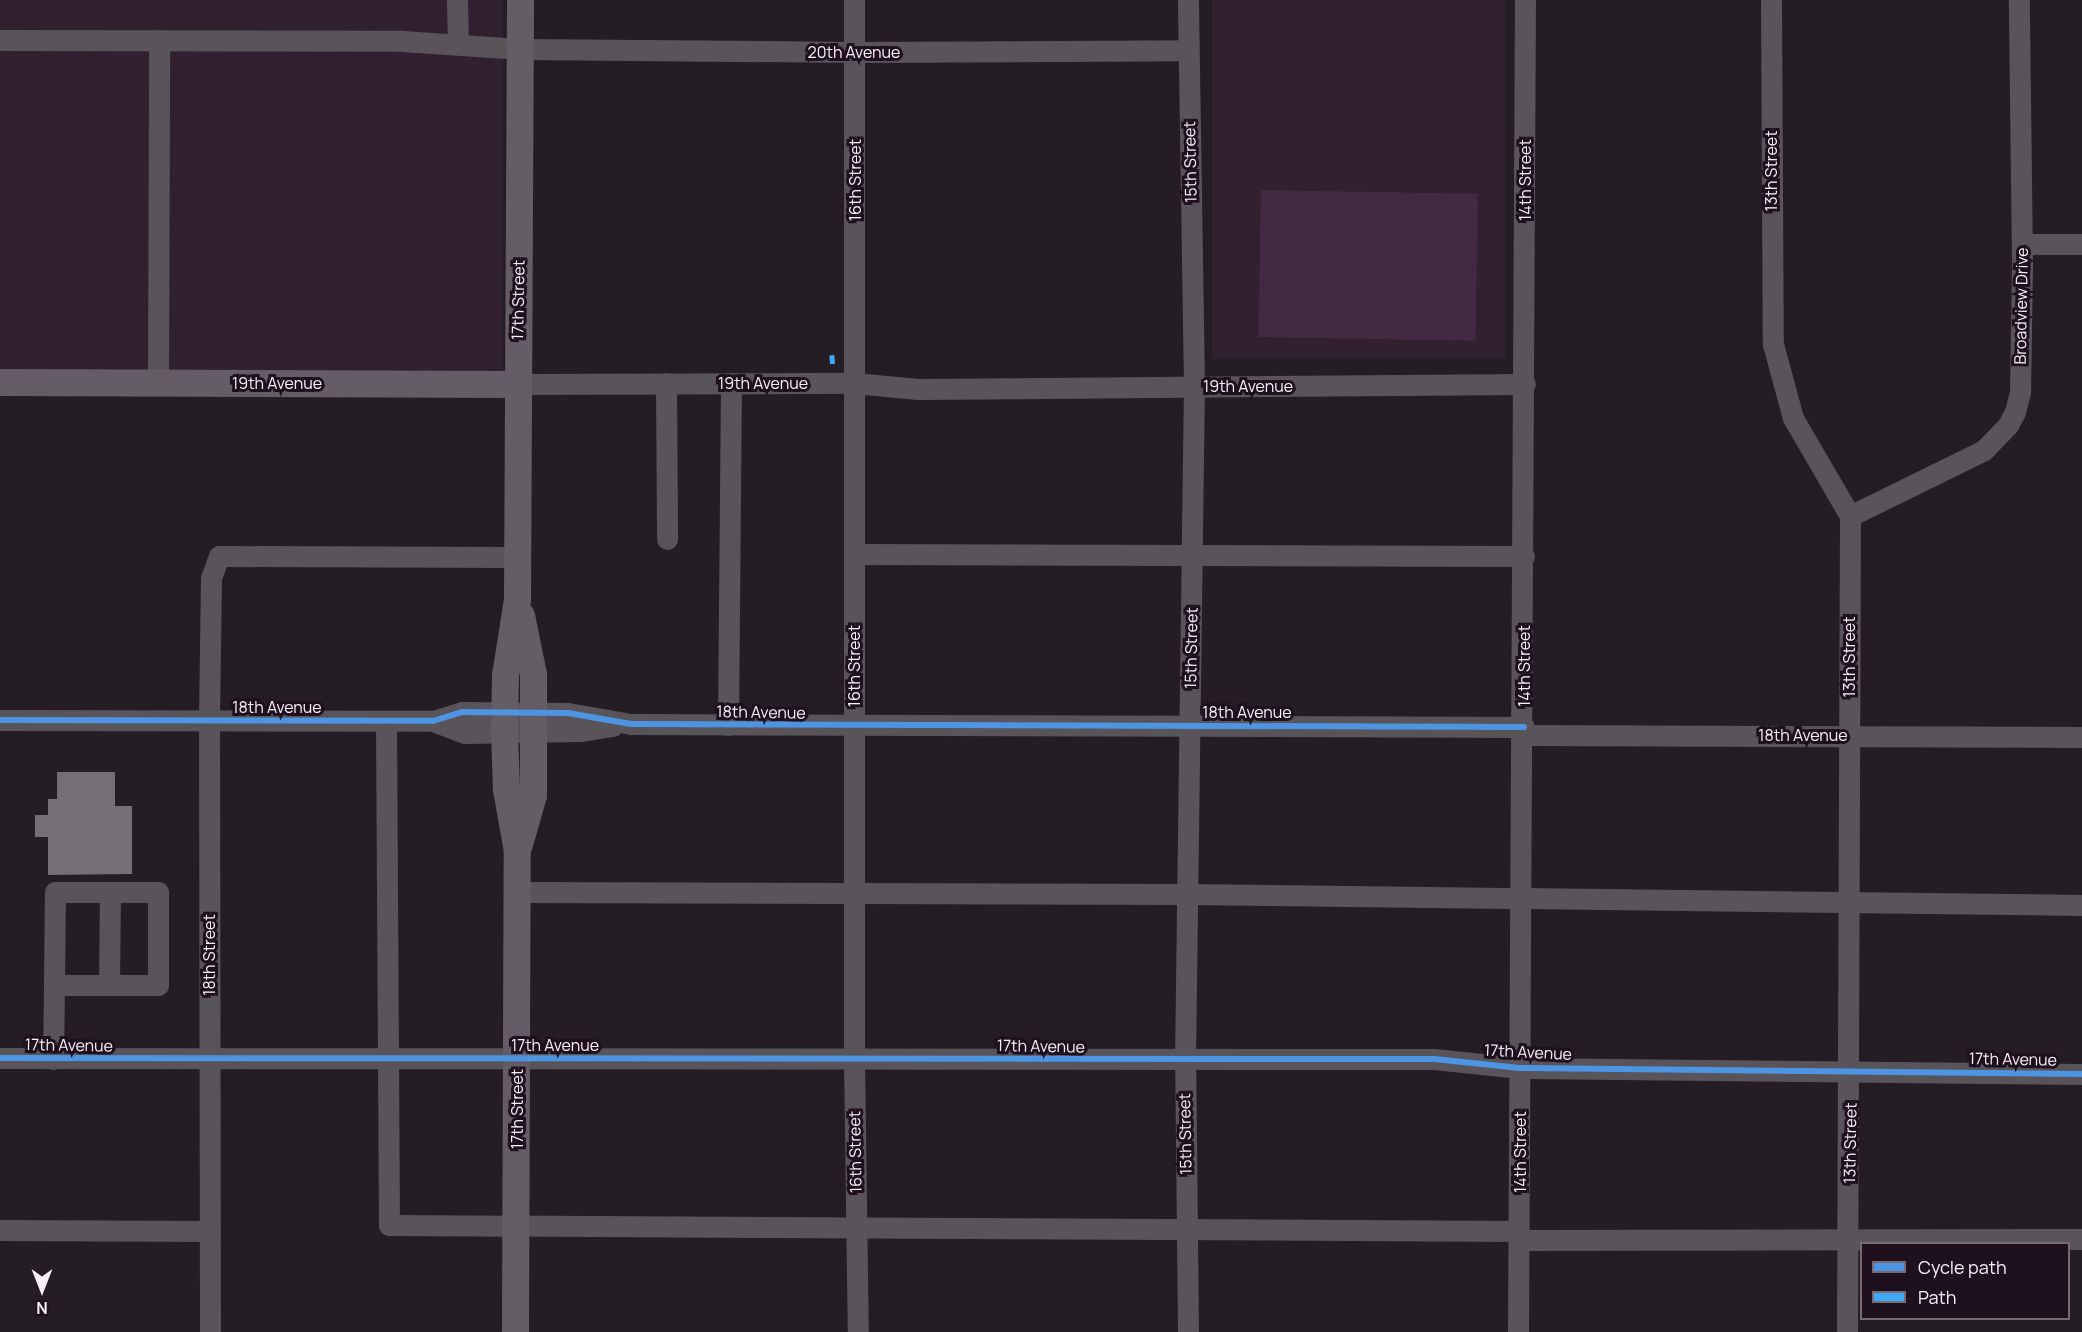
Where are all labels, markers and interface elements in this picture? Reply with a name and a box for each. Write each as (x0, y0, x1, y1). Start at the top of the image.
street label: 20th Avenue (808, 42, 900, 62)
street label: 15th Street (1180, 121, 1200, 203)
street label: 13th Street (1761, 130, 1781, 212)
street label: 16th Street (845, 139, 865, 221)
street label: 14th Street (1515, 139, 1535, 221)
street label: Broadview Drive (2010, 247, 2032, 365)
street label: 17th Street (508, 260, 528, 340)
street label: 19th Avenue (232, 373, 322, 393)
street label: 19th Avenue (718, 373, 808, 393)
street label: 19th Avenue (1203, 376, 1293, 396)
street label: 15th Street (1181, 607, 1201, 689)
street label: 13th Street (1839, 616, 1859, 698)
street label: 16th Street (844, 625, 864, 707)
street label: 14th Street (1514, 625, 1534, 707)
street label: 18th Avenue (232, 697, 322, 717)
street label: 18th Avenue (716, 702, 806, 722)
street label: 18th Avenue (1202, 702, 1292, 722)
street label: 18th Avenue (1758, 725, 1848, 745)
street label: 18th Street (199, 914, 219, 996)
street label: 17th Avenue (25, 1035, 113, 1055)
street label: 17th Avenue (511, 1035, 599, 1055)
street label: 17th Avenue (997, 1036, 1085, 1056)
street label: 17th Avenue (1483, 1040, 1573, 1064)
street label: 17th Avenue (1969, 1049, 2057, 1069)
street label: 17th Street (507, 1069, 527, 1149)
street label: 15th Street (1175, 1093, 1195, 1175)
street label: 13th Street (1840, 1102, 1860, 1184)
street label: 16th Street (845, 1111, 865, 1193)
street label: 14th Street (1510, 1111, 1530, 1193)
legend (1860, 1242, 2070, 1320)
text: Cycle path (1918, 1255, 2007, 1279)
north arrow (12, 1260, 72, 1320)
text: Path (1918, 1285, 1956, 1309)
text: N (36, 1297, 48, 1319)

